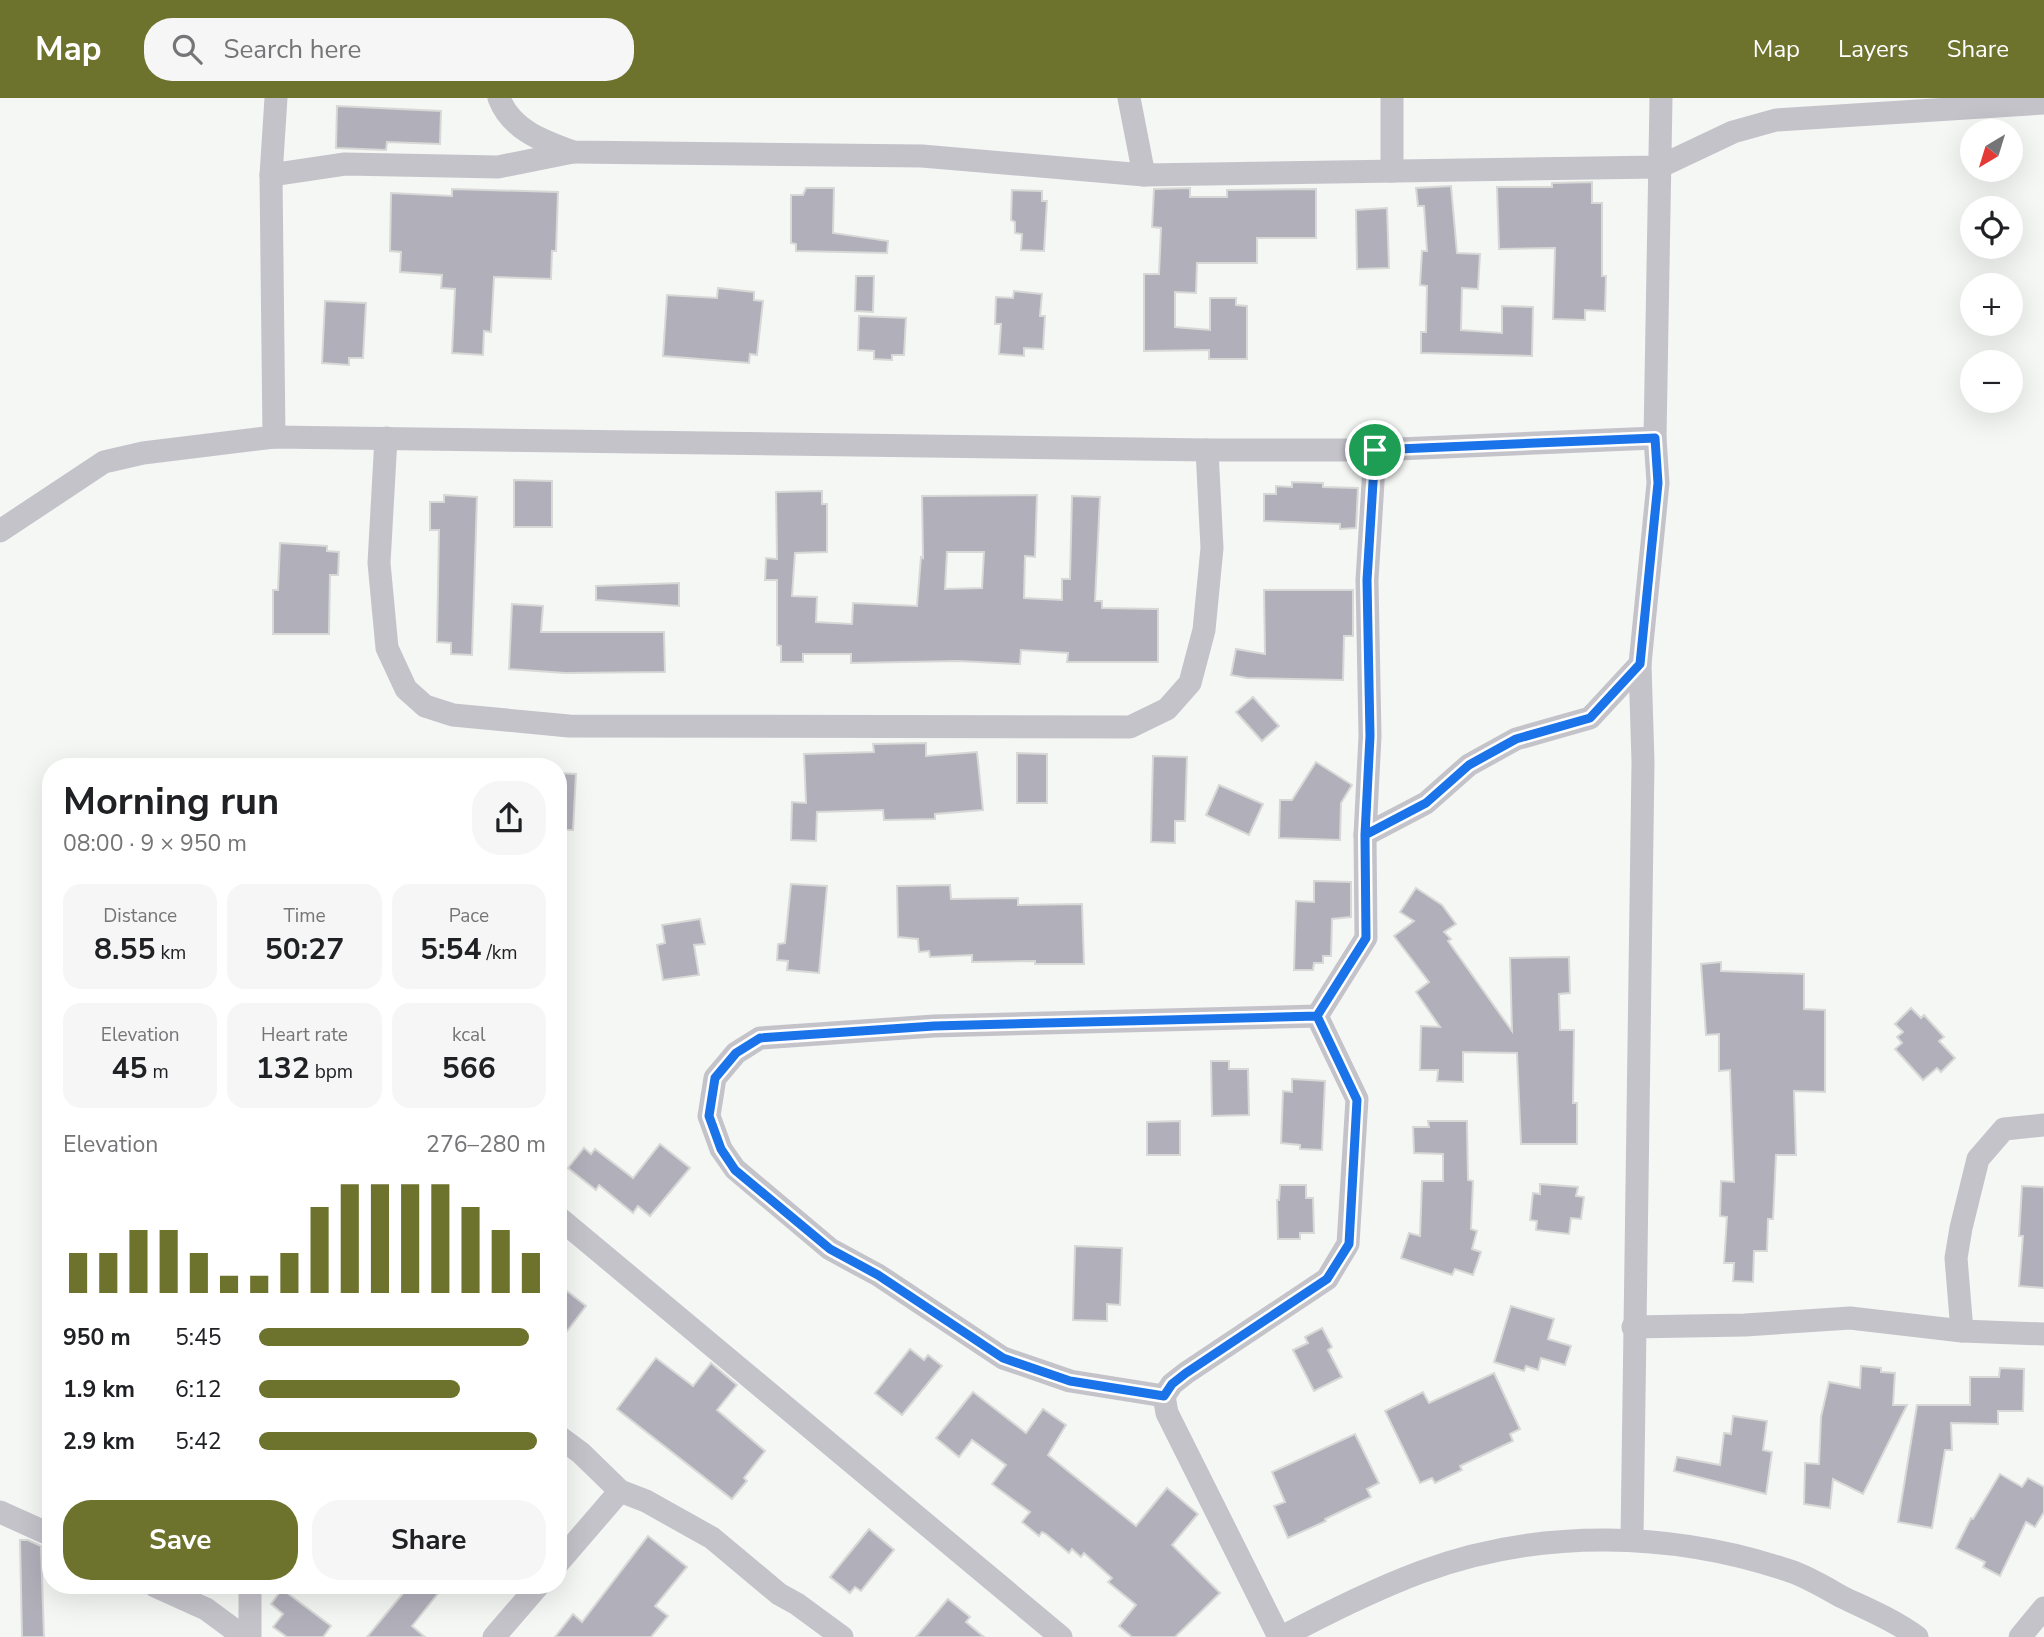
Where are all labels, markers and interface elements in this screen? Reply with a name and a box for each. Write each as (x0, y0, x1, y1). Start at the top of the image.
search box (144, 18, 634, 81)
text: Map (35, 27, 102, 72)
icon: search (168, 30, 206, 68)
text: Search here (224, 32, 361, 67)
text: Map (1753, 33, 1800, 65)
text: Layers (1838, 33, 1909, 65)
text: Share (1947, 33, 2009, 65)
north arrow (1960, 119, 2023, 182)
map controls (1960, 119, 2023, 413)
button: locate (1960, 196, 2023, 259)
button: + (1960, 273, 2023, 336)
button: − (1960, 350, 2023, 413)
pin (1345, 420, 1405, 480)
icon: arrive (1356, 431, 1394, 469)
text: Morning run (63, 776, 279, 827)
button: share (472, 781, 546, 855)
text: 08:00 · 9 × 950 m (63, 828, 247, 859)
text: Distance (103, 903, 177, 929)
text: Time (283, 903, 326, 929)
text: Pace (449, 903, 489, 929)
text: 8.55 (94, 929, 156, 970)
text: 50:27 (265, 929, 344, 970)
text: 5:54 (420, 929, 482, 970)
text: km (156, 940, 186, 966)
text: /km (482, 940, 518, 966)
text: Elevation (101, 1022, 180, 1048)
text: Heart rate (261, 1022, 348, 1048)
text: kcal (452, 1022, 486, 1048)
text: 45 (112, 1048, 148, 1089)
text: 132 (256, 1048, 310, 1089)
text: 566 (442, 1048, 496, 1089)
text: m (148, 1059, 169, 1085)
text: bpm (310, 1059, 353, 1085)
text: Elevation (63, 1129, 158, 1160)
text: 276–280 m (426, 1129, 546, 1160)
text: 950 m (63, 1322, 131, 1353)
text: 5:45 (175, 1322, 222, 1353)
text: 1.9 km (63, 1374, 135, 1405)
text: 6:12 (175, 1374, 222, 1405)
text: 2.9 km (63, 1426, 135, 1457)
text: 5:42 (175, 1426, 222, 1457)
button: Save (63, 1500, 298, 1580)
button: Share (312, 1500, 546, 1580)

